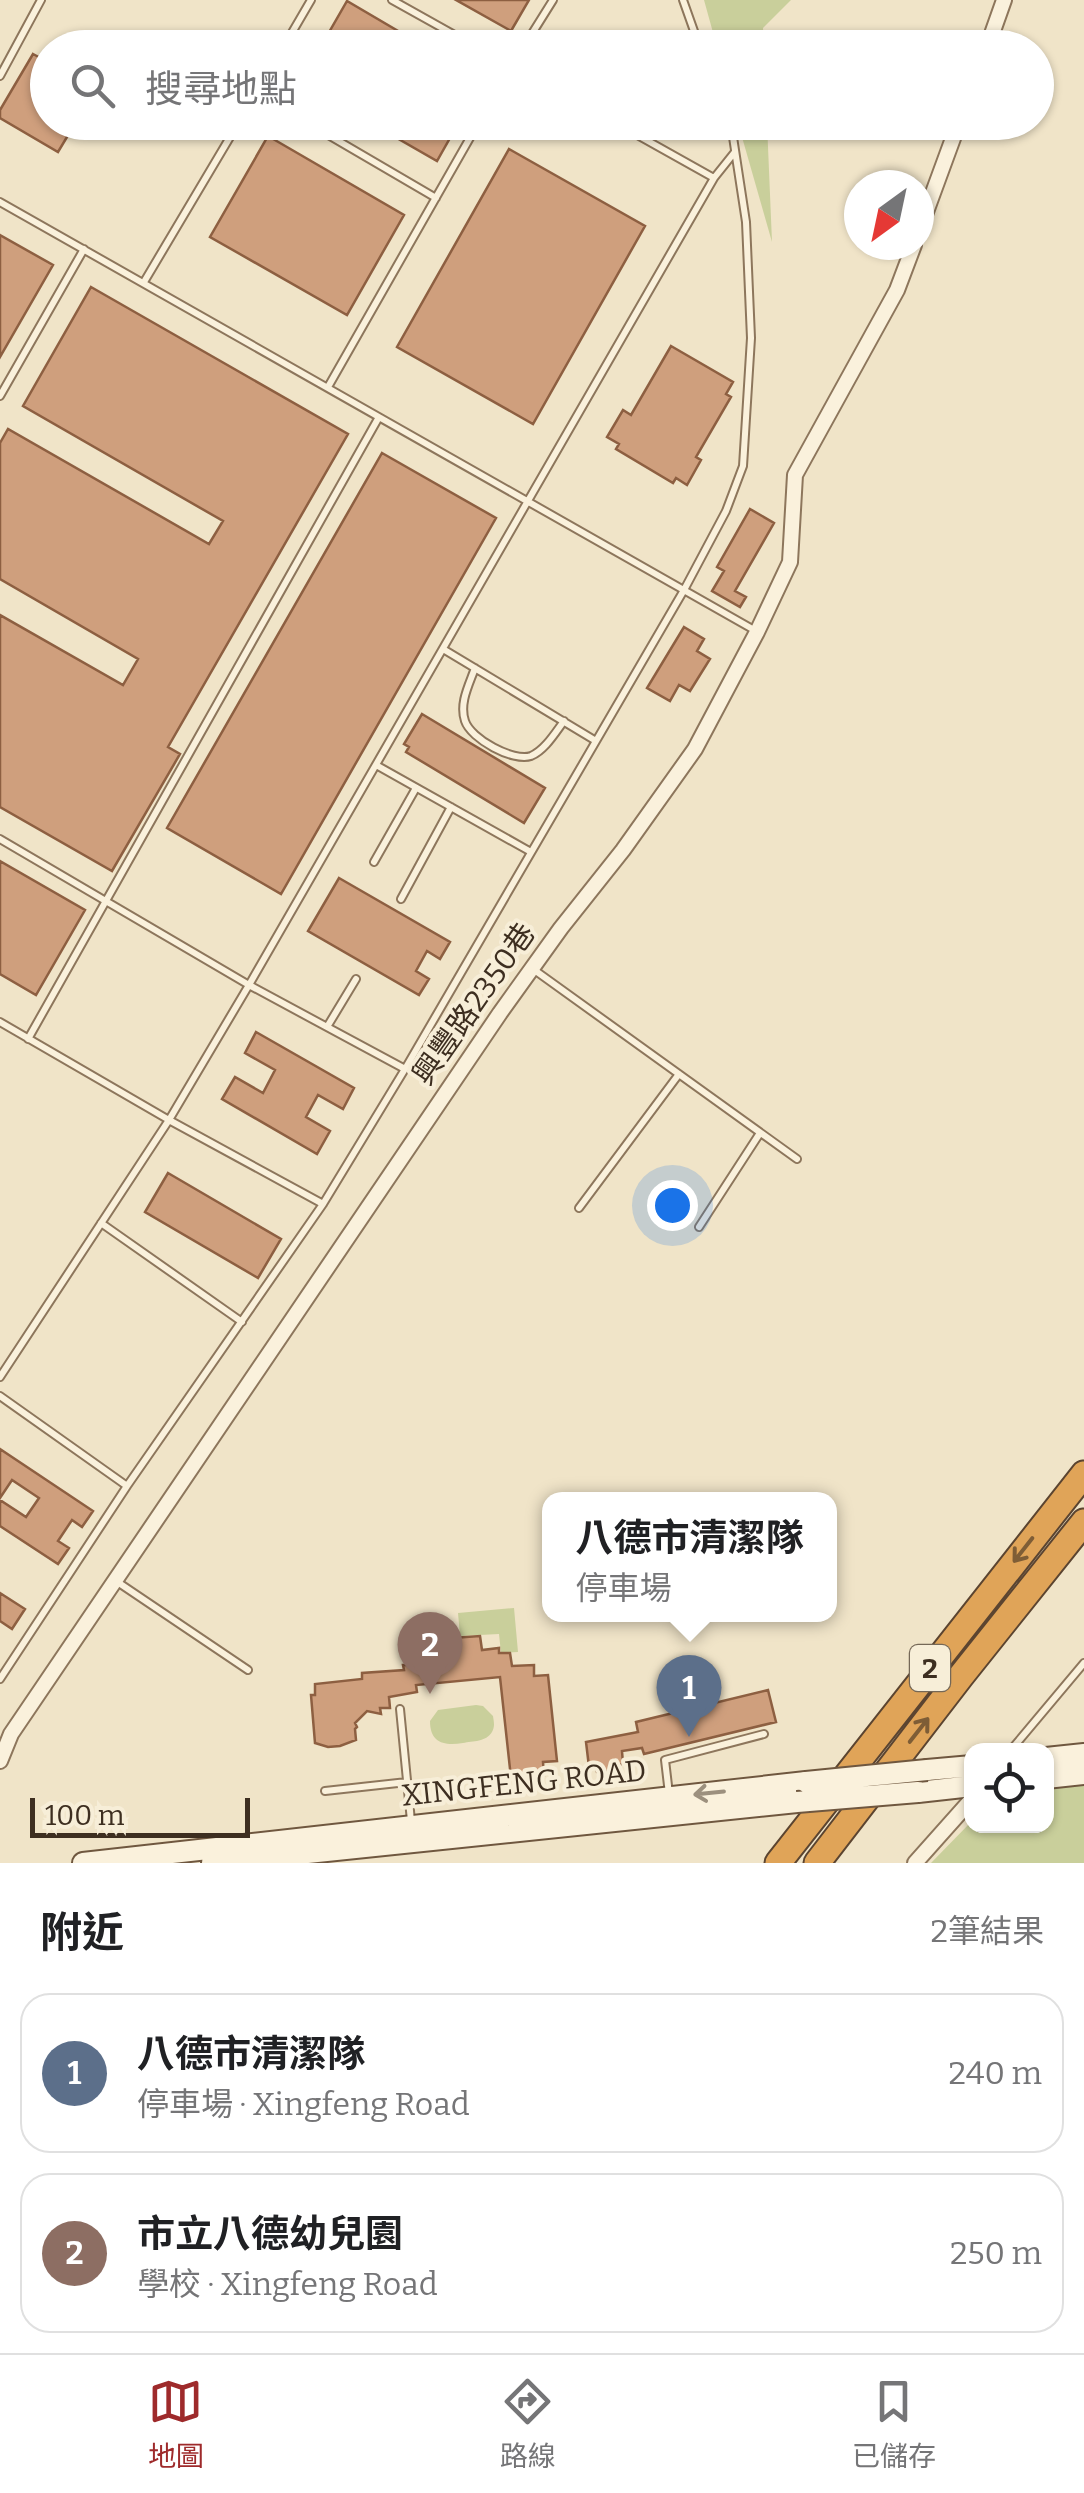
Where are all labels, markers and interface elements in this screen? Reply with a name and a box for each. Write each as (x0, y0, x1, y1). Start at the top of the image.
search box (30, 30, 1054, 140)
icon: search (65, 58, 120, 113)
text: 搜尋地點 (145, 66, 297, 112)
north arrow (844, 170, 934, 260)
street label: 興豐路2350巷 (405, 916, 543, 1092)
your location (647, 1180, 698, 1231)
popup (542, 1492, 837, 1622)
text: 八德市清潔隊 (575, 1515, 804, 1561)
one-way arrow (1013, 1536, 1034, 1563)
text: 停車場 (575, 1569, 672, 1607)
pin: 2 (398, 1612, 462, 1694)
road number: 2 (910, 1645, 950, 1691)
pin: 1 (656, 1654, 722, 1737)
one-way arrow (908, 1717, 929, 1744)
map controls (964, 1743, 1054, 1833)
button: locate (964, 1743, 1054, 1833)
street label: XINGFENG ROAD (400, 1752, 648, 1814)
one-way arrow (693, 1784, 725, 1803)
scale bar (30, 1793, 250, 1838)
text: 100 m (45, 1799, 125, 1832)
text: 附近 (40, 1908, 124, 1958)
text: 2筆結果 (931, 1912, 1044, 1950)
text: 八德市清潔隊 (137, 2031, 365, 2077)
text: 1 (68, 2054, 81, 2092)
text: 240 m (948, 2054, 1042, 2092)
text: 停車場 · Xingfeng Road (137, 2085, 470, 2123)
text: 市立八德幼兒園 (137, 2211, 403, 2257)
text: 2 (65, 2234, 84, 2272)
text: 250 m (950, 2234, 1042, 2272)
text: 學校 · Xingfeng Road (137, 2265, 438, 2303)
tab: 地圖 (148, 2374, 204, 2474)
tab: 路線 (500, 2374, 556, 2474)
tab: 已儲存 (852, 2374, 936, 2474)

